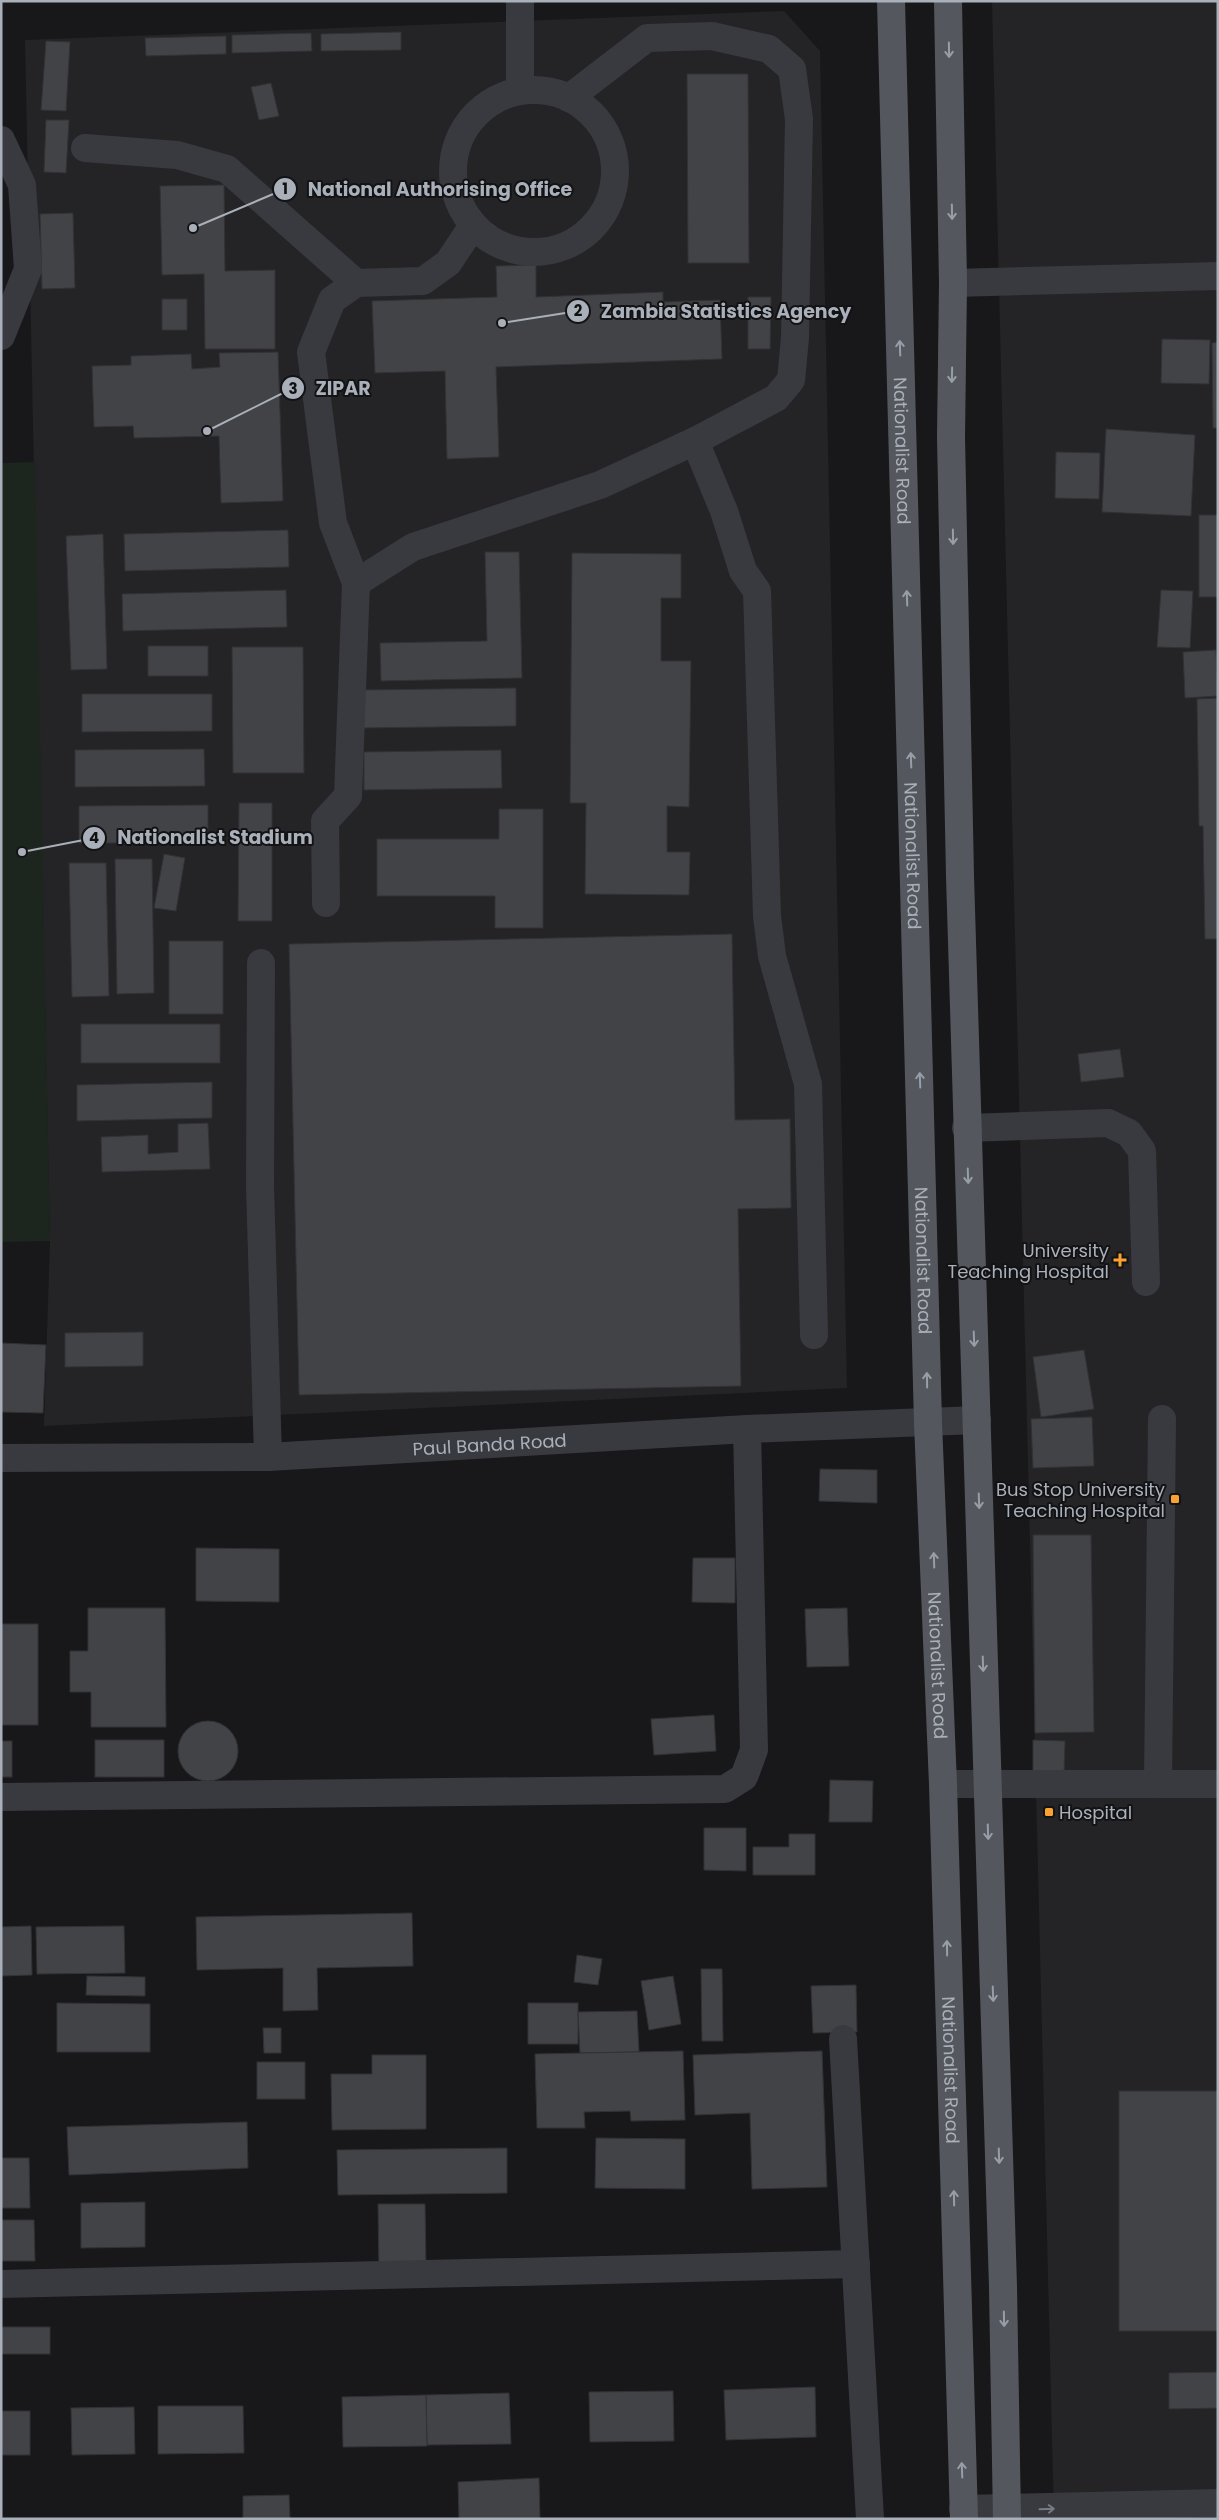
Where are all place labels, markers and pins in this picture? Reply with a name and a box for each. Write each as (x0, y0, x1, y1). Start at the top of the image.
callout: National Authorising Office (272, 172, 582, 206)
callout: Zambia Statistics Agency (566, 294, 861, 328)
callout: ZIPAR (281, 371, 381, 405)
callout: Nationalist Stadium (82, 821, 322, 855)
place label: University Teaching Hospital (947, 1238, 1109, 1284)
marker: University Teaching Hospital (1113, 1253, 1127, 1267)
place label: Bus Stop University Teaching Hospital (996, 1477, 1165, 1523)
marker: Bus Stop University Teaching Hospital (1169, 1493, 1181, 1505)
place label: Hospital (1059, 1800, 1132, 1825)
marker: Hospital (1043, 1806, 1055, 1818)

